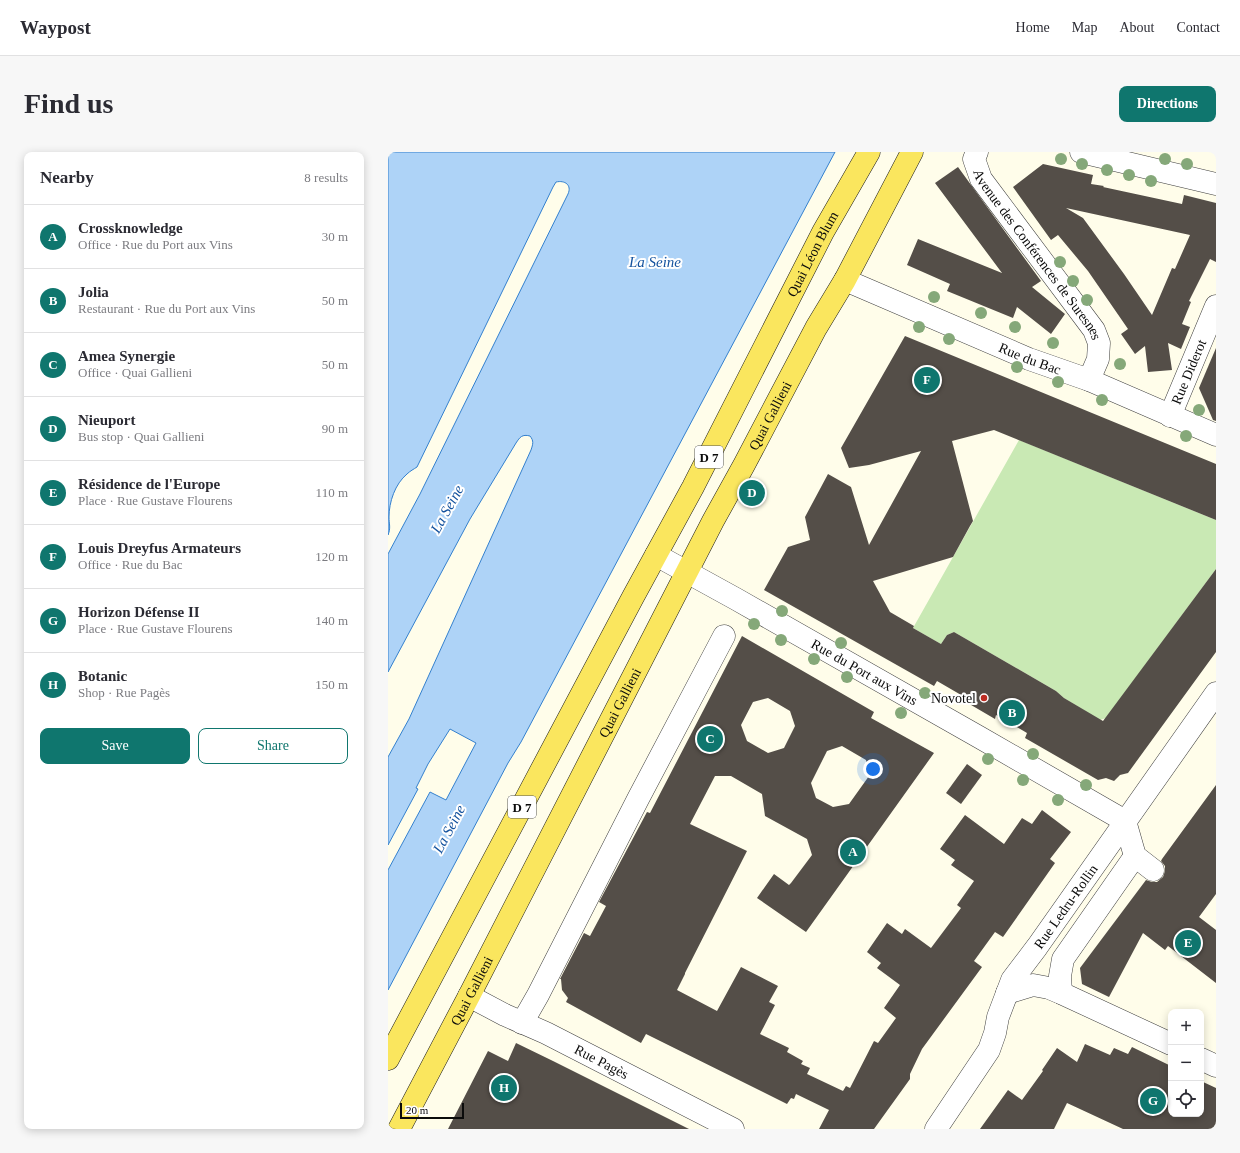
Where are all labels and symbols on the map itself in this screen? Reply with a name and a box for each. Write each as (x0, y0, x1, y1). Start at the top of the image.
street label: Avenue des Conférences de Suresnes (970, 167, 1104, 342)
street label: Quai Léon Blum (784, 209, 841, 299)
water label: La Seine (628, 254, 681, 270)
street label: Rue Diderot (1169, 337, 1209, 407)
street label: Rue du Bac (997, 340, 1063, 378)
pin: F (914, 365, 940, 395)
street label: Quai Gallieni (746, 379, 795, 453)
road number: D 7 (695, 446, 723, 468)
pin: D (739, 478, 765, 508)
water label: La Seine (427, 482, 467, 537)
street label: Rue du Port aux Vins (809, 636, 920, 708)
street label: Quai Gallieni (596, 666, 644, 740)
place label: Novotel (931, 691, 976, 706)
marker: Novotel (979, 693, 989, 703)
pin: B (999, 698, 1025, 728)
pin: C (697, 724, 723, 754)
your location (863, 759, 883, 779)
road number: D 7 (508, 796, 536, 818)
water label: La Seine (429, 802, 468, 857)
pin: A (840, 837, 866, 867)
street label: Rue Ledru-Rollin (1031, 862, 1101, 952)
pin: E (1175, 928, 1201, 958)
street label: Quai Gallieni (448, 954, 496, 1028)
street label: Rue Pagès (572, 1042, 631, 1082)
pin: H (491, 1073, 517, 1103)
pin: G (1140, 1086, 1166, 1116)
scale bar (400, 1101, 464, 1120)

